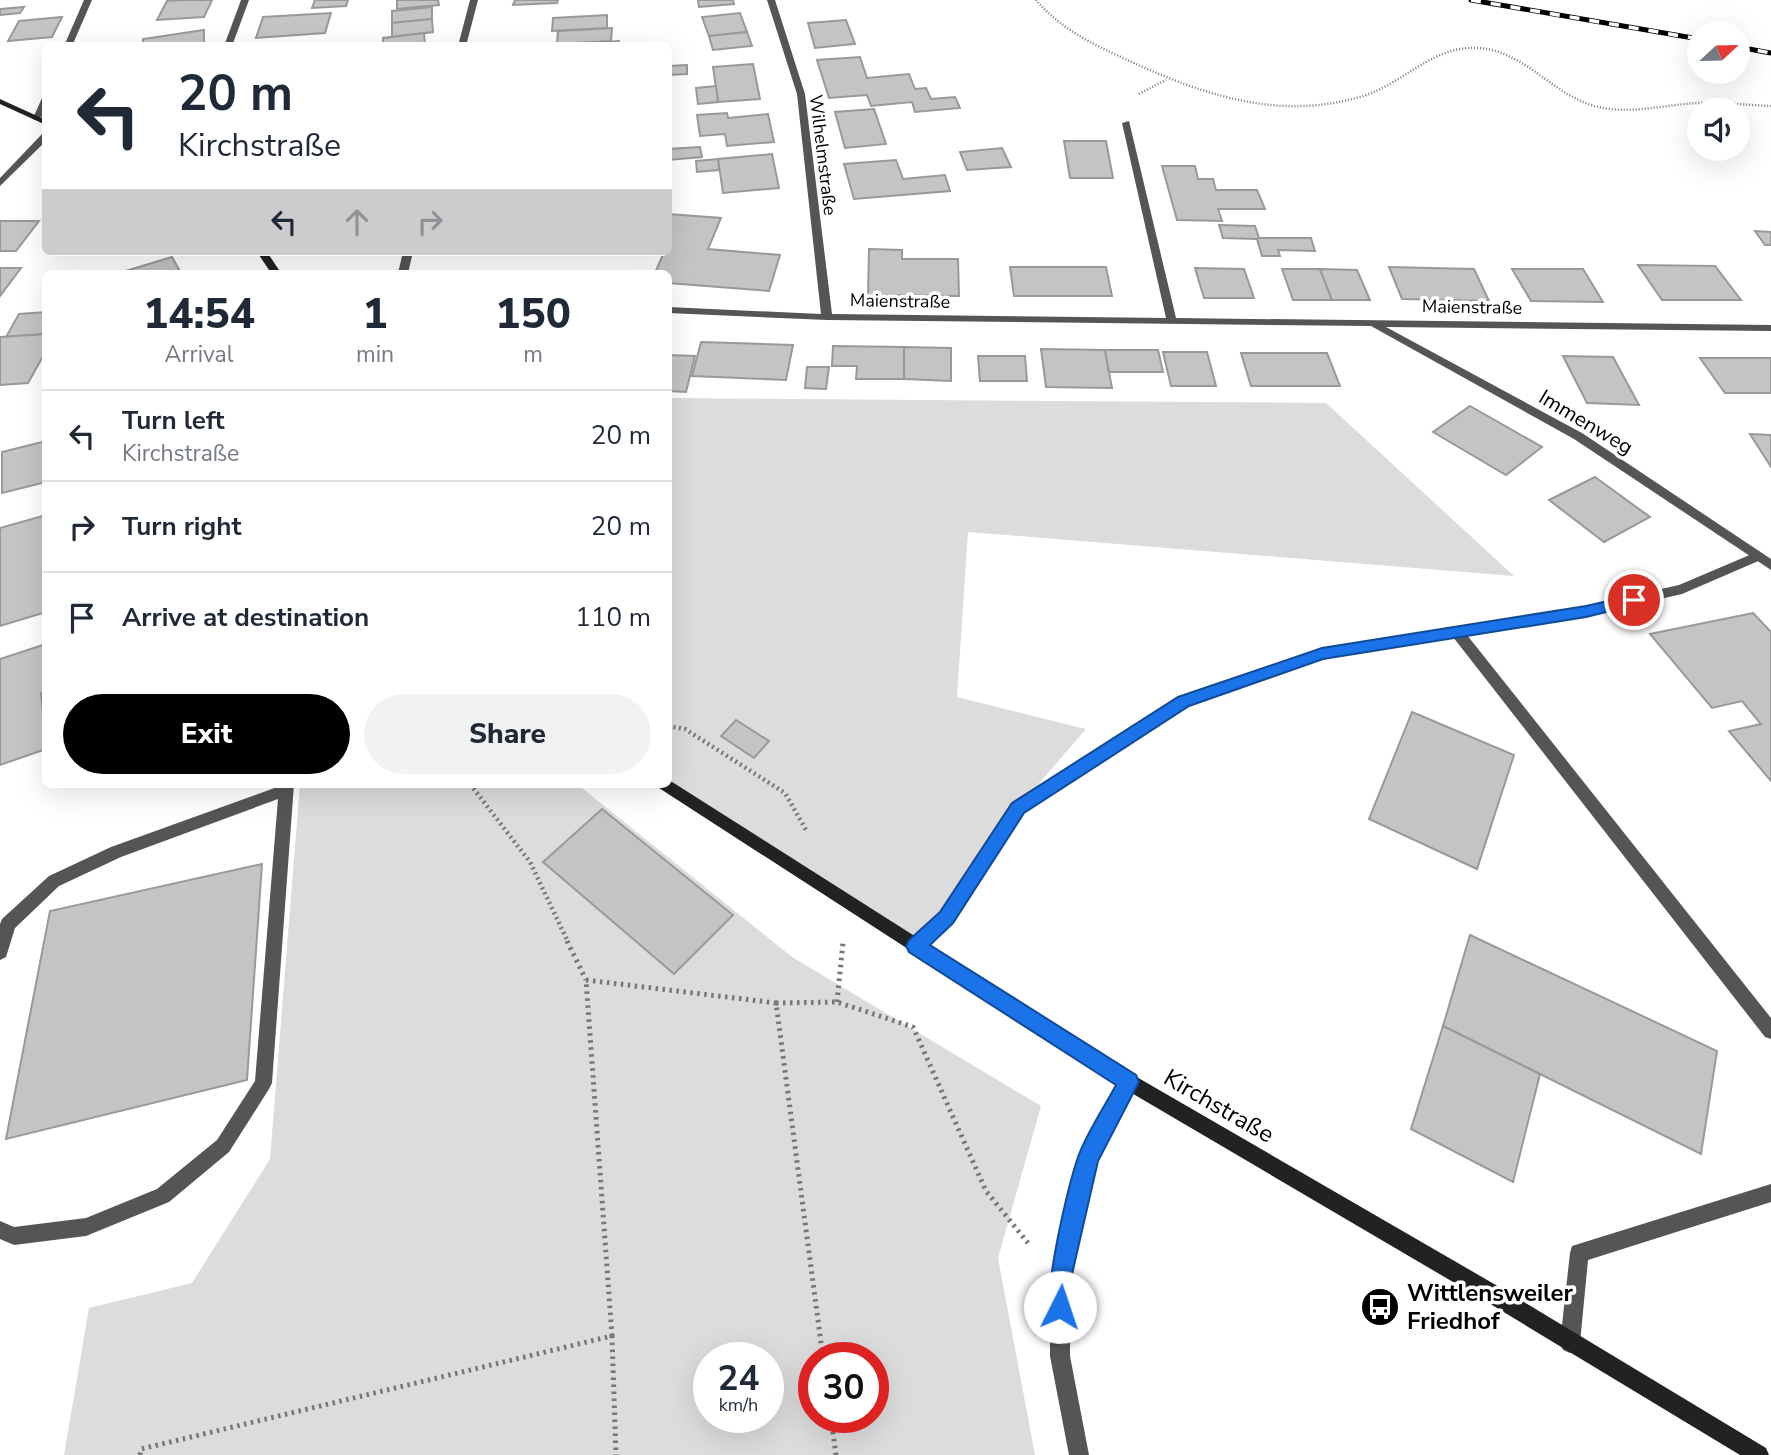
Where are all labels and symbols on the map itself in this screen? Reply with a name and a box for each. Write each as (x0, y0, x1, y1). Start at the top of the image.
north arrow (1687, 21, 1750, 84)
street label: Wilhelmstraße (804, 93, 842, 217)
street label: Maienstraße (850, 288, 950, 314)
street label: Maienstraße (1422, 294, 1522, 320)
street label: Immenweg (1534, 383, 1638, 461)
pin (1604, 570, 1664, 630)
street label: Kirchstraße (1158, 1062, 1280, 1150)
position arrow (1023, 1270, 1097, 1344)
place label: Wittlensweiler Friedhof (1407, 1277, 1574, 1337)
bus stop icon: Wittlensweiler Friedhof (1359, 1286, 1401, 1328)
speed limit sign: 30 (798, 1342, 889, 1433)

